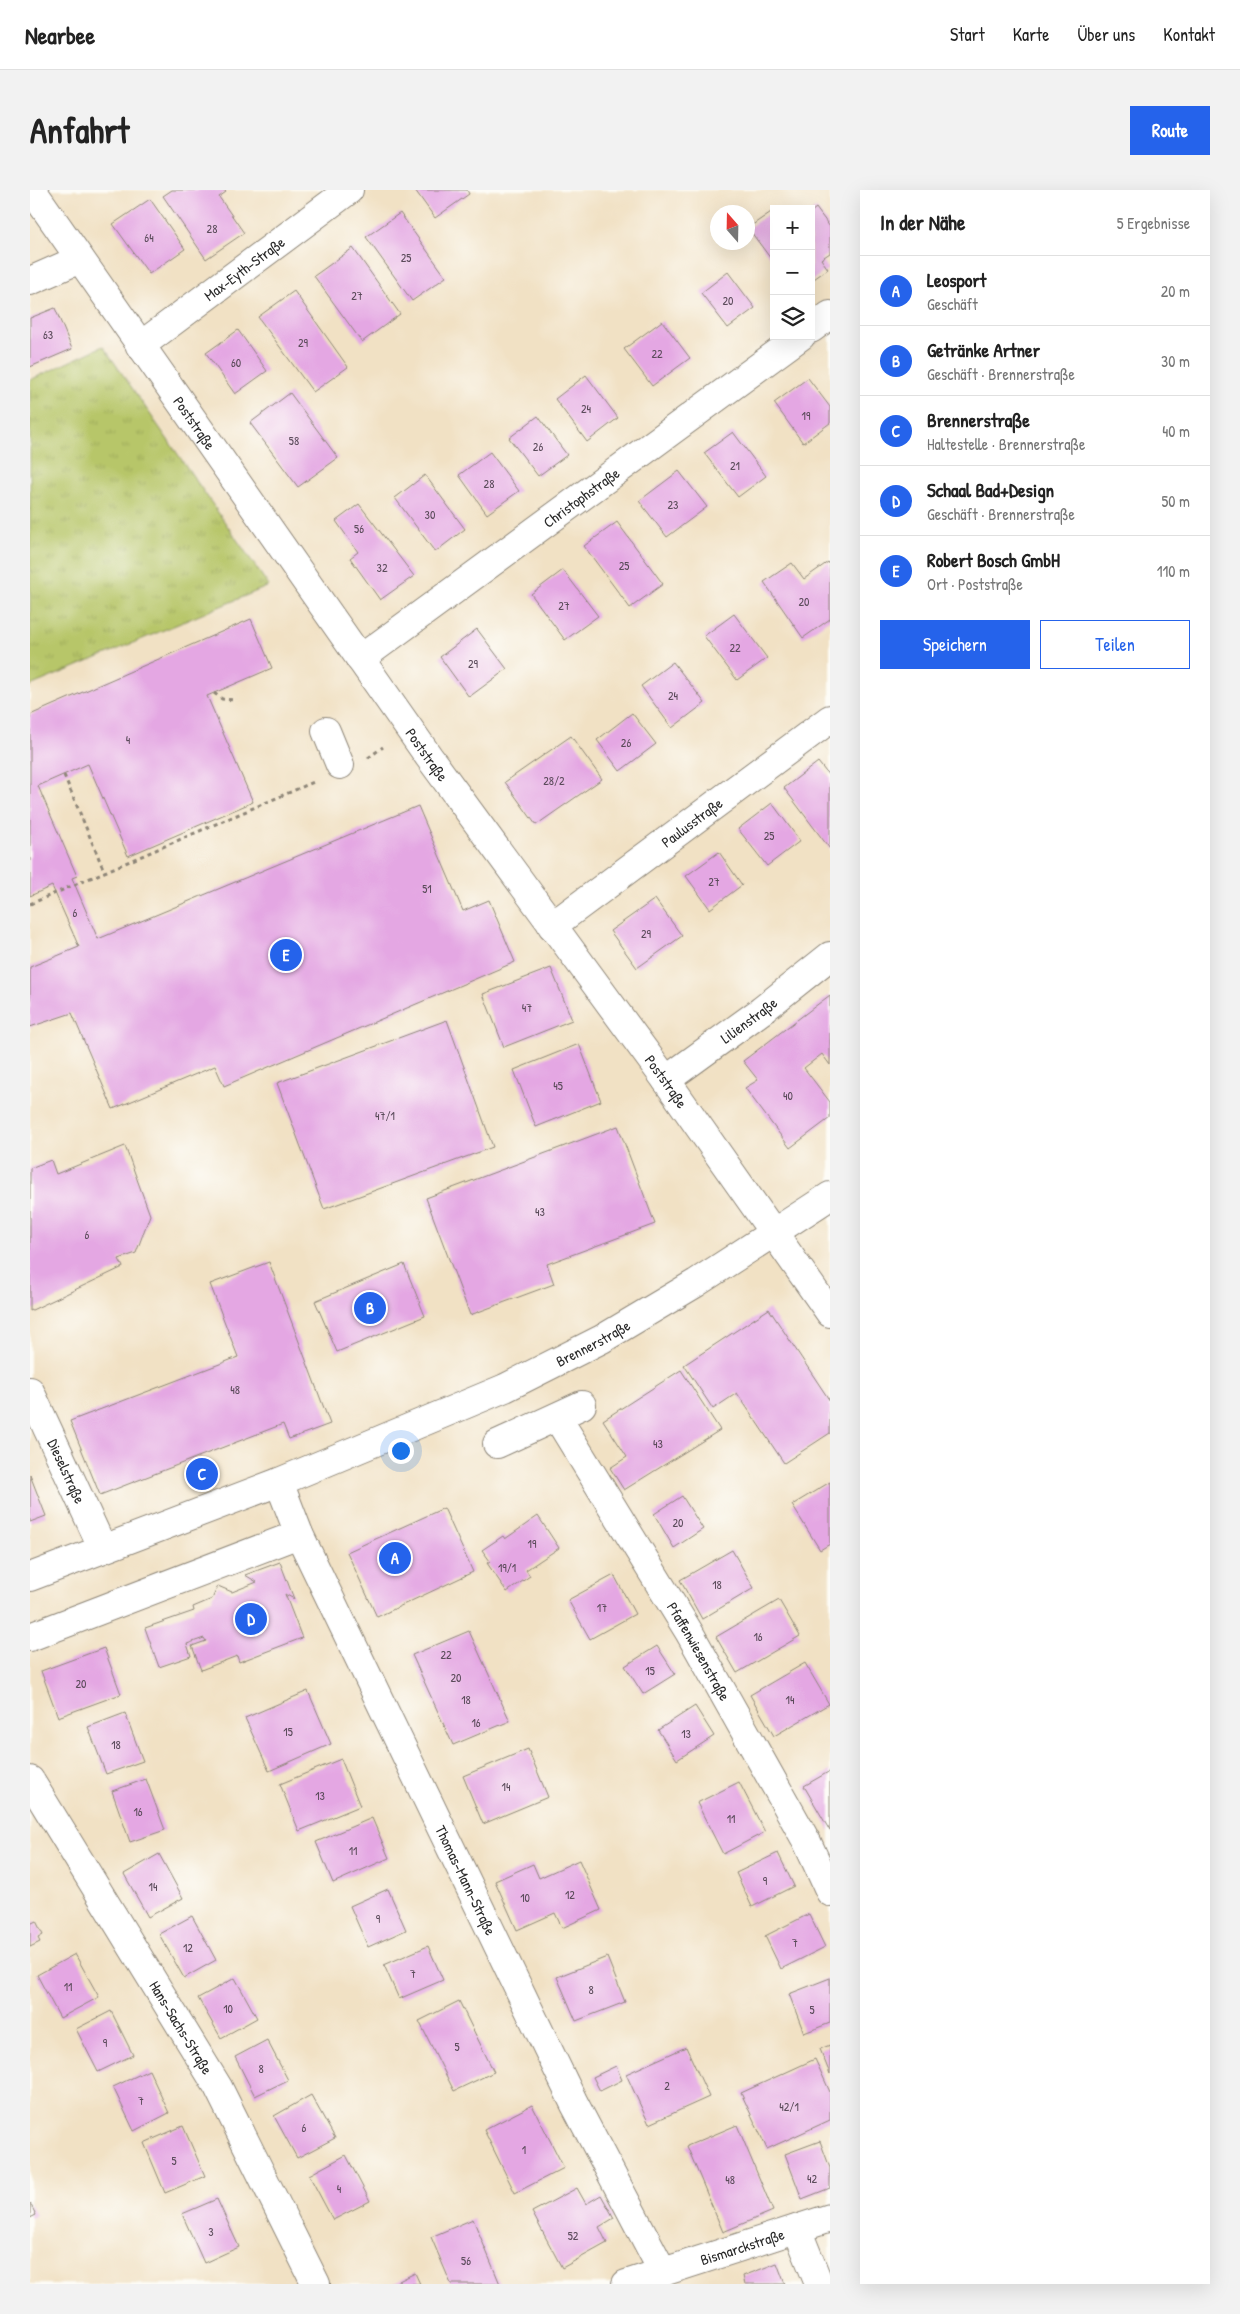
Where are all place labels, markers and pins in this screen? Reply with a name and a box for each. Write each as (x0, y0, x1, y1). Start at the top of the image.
pin: E (270, 936, 302, 974)
pin: B (354, 1289, 386, 1327)
pin: C (186, 1455, 218, 1493)
pin: A (379, 1539, 411, 1577)
pin: D (235, 1600, 267, 1638)

